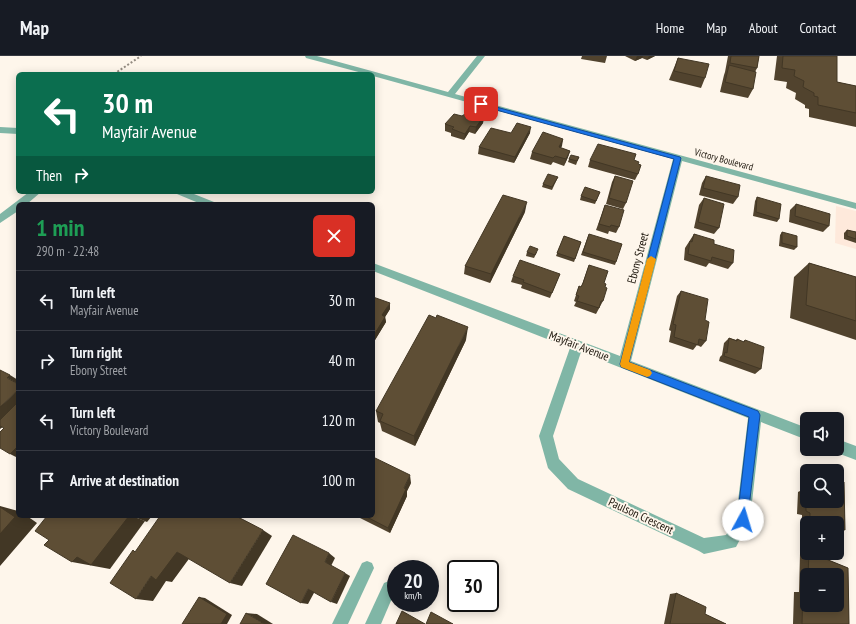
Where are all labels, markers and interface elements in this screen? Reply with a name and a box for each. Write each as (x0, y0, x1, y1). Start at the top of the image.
text: Map (20, 16, 49, 40)
text: Home (656, 19, 684, 37)
text: Map (706, 19, 727, 37)
text: About (749, 19, 778, 37)
text: Contact (800, 19, 836, 37)
text: 30 m (102, 84, 153, 121)
pin (464, 87, 498, 121)
icon: left (36, 88, 88, 140)
icon: arrive (470, 93, 492, 115)
text: Mayfair Avenue (102, 120, 197, 143)
street label: Victory Boulevard (692, 145, 755, 174)
icon: right (70, 164, 92, 186)
text: Then (36, 166, 62, 185)
text: 1 min (36, 212, 84, 243)
button: close (313, 215, 355, 257)
street label: Ebony Street (623, 230, 652, 285)
text: 290 m · 22:48 (36, 243, 99, 260)
text: Turn left (70, 283, 115, 302)
icon: left (36, 290, 58, 312)
text: 30 m (329, 291, 355, 310)
text: Mayfair Avenue (70, 302, 139, 319)
street label: Mayfair Avenue (547, 327, 611, 364)
text: Turn right (70, 343, 122, 362)
icon: right (36, 350, 58, 372)
text: 40 m (329, 351, 355, 370)
text: Ebony Street (70, 362, 127, 379)
text: Turn left (70, 403, 115, 422)
icon: left (36, 410, 58, 432)
text: 120 m (322, 411, 355, 430)
map controls (800, 412, 844, 612)
button: sound (800, 412, 844, 456)
text: Victory Boulevard (70, 422, 148, 439)
button: search (800, 464, 844, 508)
icon: arrive (36, 470, 58, 492)
text: Arrive at destination (70, 471, 179, 490)
text: 100 m (322, 471, 355, 490)
street label: Paulson Crescent (606, 494, 677, 537)
position arrow (722, 499, 764, 541)
button: + (800, 516, 844, 560)
speed limit sign: 30 (447, 560, 499, 612)
text: 20 (403, 568, 423, 594)
button: − (800, 568, 844, 612)
text: km/h (404, 589, 422, 602)

